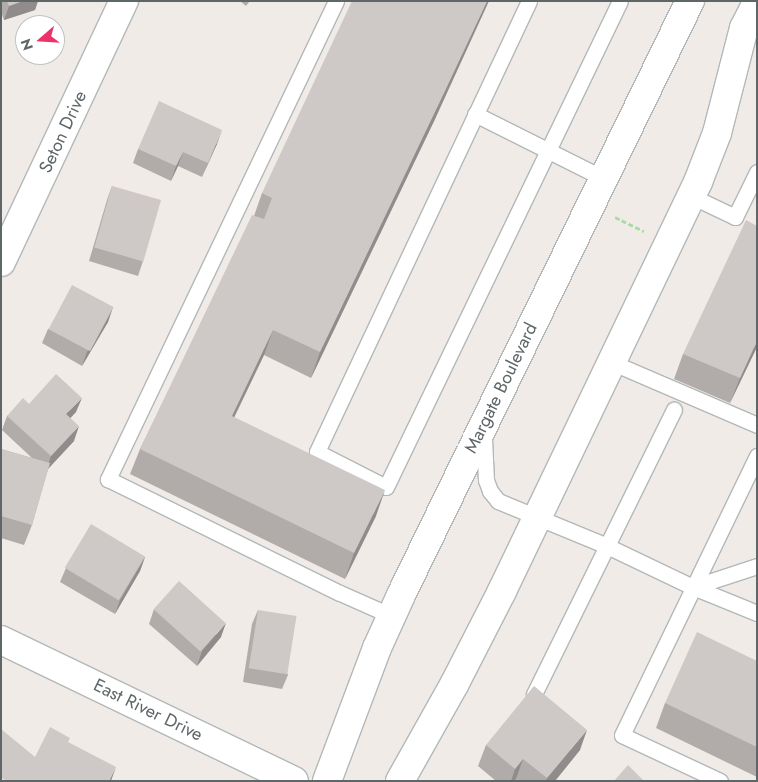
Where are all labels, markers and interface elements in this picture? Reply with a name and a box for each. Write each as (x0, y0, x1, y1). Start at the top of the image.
north arrow (15, 15, 65, 65)
text: N (15, 36, 38, 53)
street label: Seton Drive (35, 87, 91, 177)
street label: Margate Boulevard (460, 319, 542, 457)
street label: East River Drive (90, 674, 206, 746)

